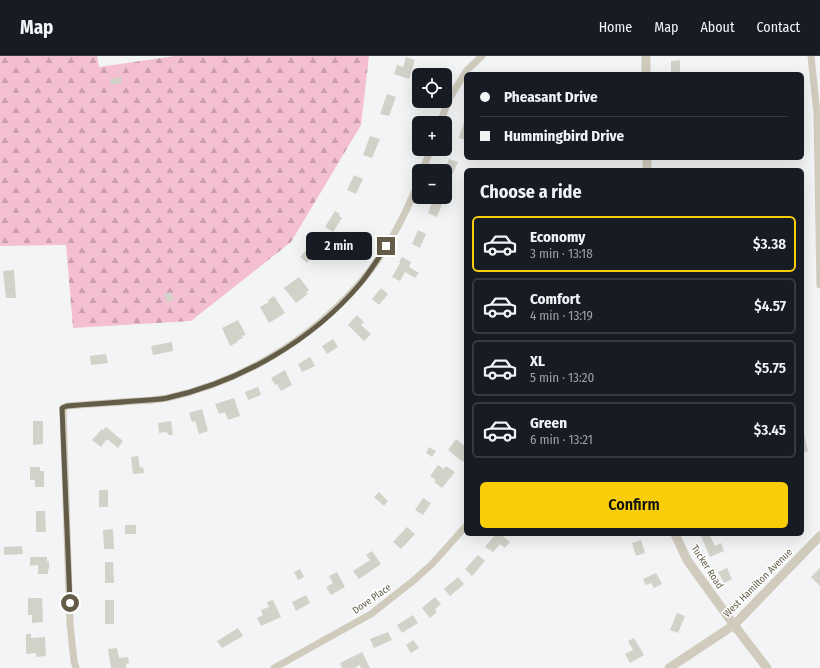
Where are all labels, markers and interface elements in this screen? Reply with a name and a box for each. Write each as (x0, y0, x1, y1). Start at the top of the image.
text: Map (20, 16, 53, 39)
text: Home (599, 19, 632, 36)
text: Map (654, 19, 678, 36)
text: About (700, 19, 735, 36)
text: Contact (757, 19, 800, 36)
map controls (412, 68, 452, 204)
button: locate (412, 68, 452, 108)
text: Pheasant Drive (504, 88, 598, 106)
button: + (412, 116, 452, 156)
text: Hummingbird Drive (504, 127, 624, 145)
button: − (412, 164, 452, 204)
text: Choose a ride (480, 181, 582, 203)
icon: car (482, 226, 518, 262)
text: Economy (530, 228, 585, 246)
callout: 2 min (306, 232, 372, 260)
text: $3.38 (753, 235, 786, 253)
route end (377, 237, 395, 255)
text: 2 min (325, 238, 353, 253)
text: 3 min · 13:18 (530, 246, 593, 261)
icon: car (482, 288, 518, 324)
text: Comfort (530, 290, 581, 308)
text: $4.57 (754, 297, 786, 315)
text: 4 min · 13:19 (530, 308, 593, 323)
icon: car (482, 350, 518, 386)
text: XL (530, 352, 545, 370)
text: $5.75 (755, 359, 786, 377)
text: 5 min · 13:20 (530, 370, 594, 385)
icon: car (482, 412, 518, 448)
text: Green (530, 414, 567, 432)
text: $3.45 (754, 421, 786, 439)
text: 6 min · 13:21 (530, 432, 593, 447)
button: Confirm (480, 482, 788, 528)
street label: Tucker Road (688, 543, 726, 591)
street label: West Hamilton Avenue (721, 546, 795, 620)
street label: Dove Place (350, 581, 394, 617)
route start (61, 594, 79, 612)

